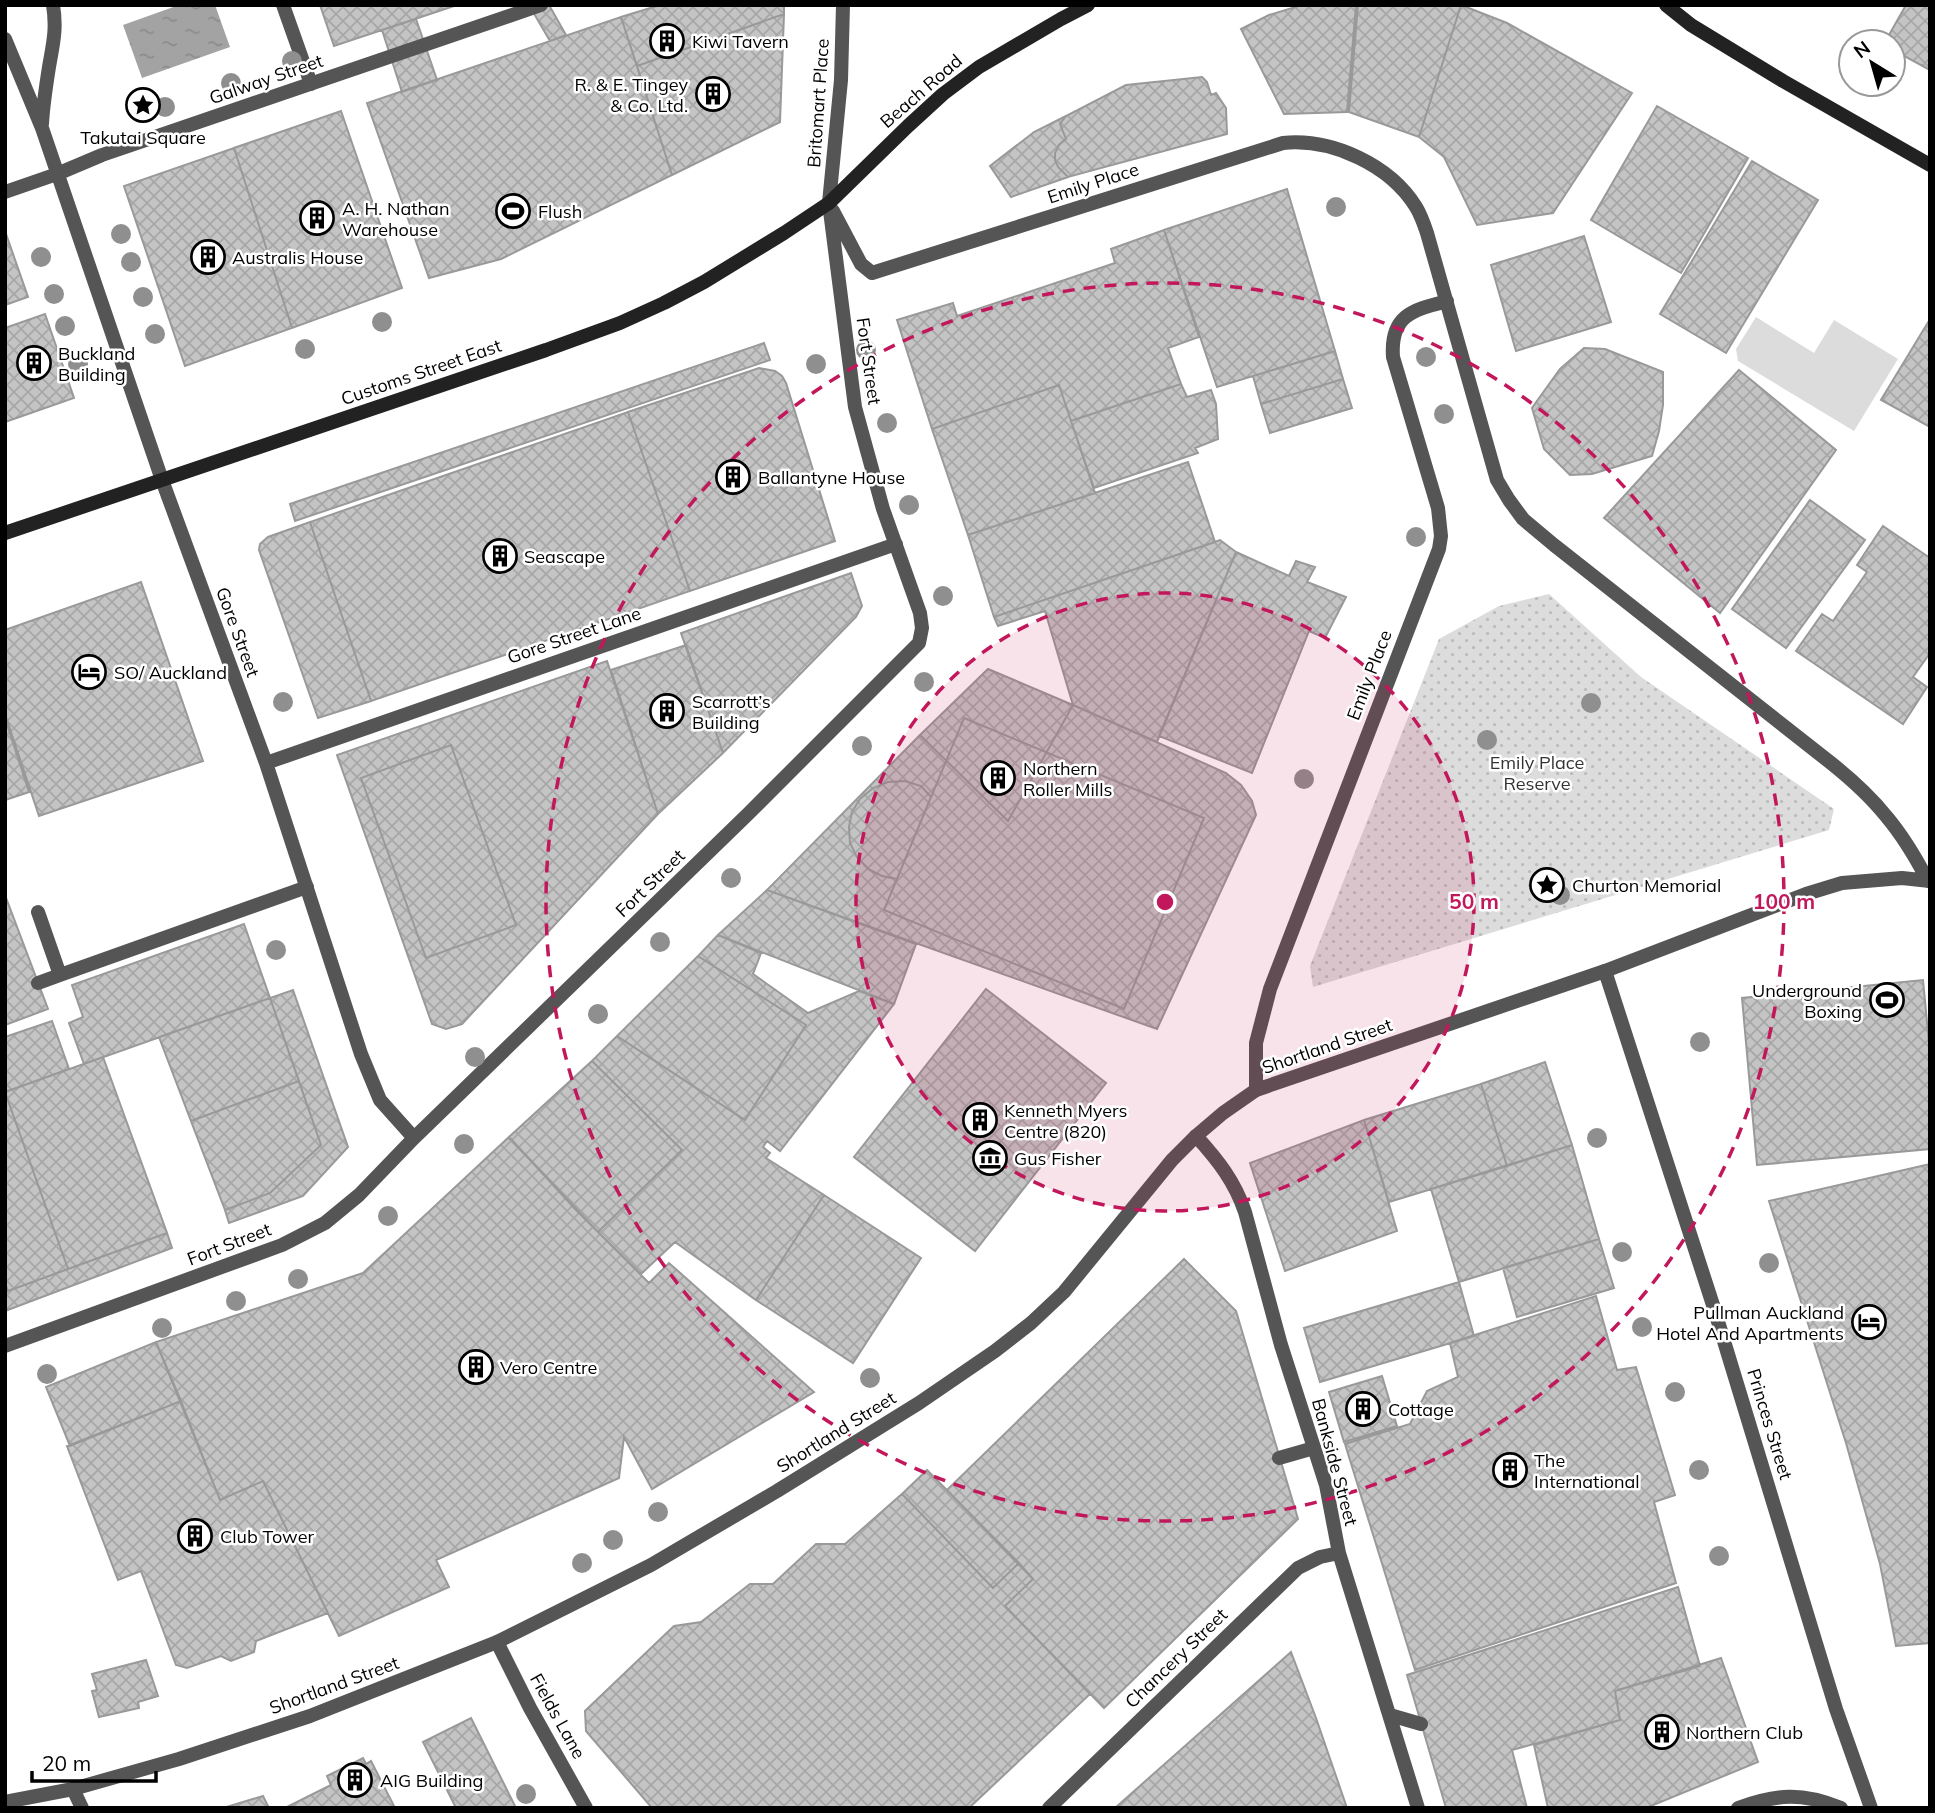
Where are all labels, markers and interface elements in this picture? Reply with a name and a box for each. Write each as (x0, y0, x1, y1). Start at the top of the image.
building icon: Kiwi Tavern (648, 22, 686, 60)
north arrow (1837, 28, 1907, 98)
place label: Kiwi Tavern (692, 30, 789, 53)
text: N (1849, 36, 1875, 63)
street label: Britomart Place (802, 38, 834, 168)
street label: Galway Street (206, 49, 326, 109)
street label: Beach Road (875, 49, 967, 133)
place label: R. & E. Tingey & Co. Ltd. (574, 73, 688, 117)
building icon: R. & E. Tingey & Co. Ltd. (694, 75, 732, 113)
place icon: Takutai Square (124, 86, 162, 124)
place label: Takutai Square (80, 126, 206, 149)
street label: Emily Place (1044, 157, 1142, 209)
sports icon: Flush (494, 192, 532, 230)
place label: A. H. Nathan Warehouse (342, 197, 449, 241)
building icon: A. H. Nathan Warehouse (298, 199, 336, 237)
place label: Flush (538, 200, 582, 223)
building icon: Australis House (189, 238, 227, 276)
place label: Australis House (232, 246, 363, 269)
street label: Fort Street (851, 316, 887, 406)
street label: Customs Street East (338, 334, 504, 410)
place label: Buckland Building (58, 342, 135, 386)
building icon: Buckland Building (15, 344, 53, 382)
building icon: Ballantyne House (714, 458, 752, 496)
place label: Ballantyne House (758, 466, 905, 489)
building icon: Seascape (481, 537, 519, 575)
place label: Seascape (524, 545, 605, 568)
street label: Gore Street (211, 584, 265, 680)
street label: Gore Street Lane (504, 601, 644, 669)
street label: Emily Place (1341, 627, 1397, 723)
hotel icon: SO/ Auckland (70, 653, 108, 691)
place label: SO/ Auckland (114, 661, 227, 684)
place label: Scarrott’s Building (692, 690, 771, 734)
building icon: Scarrott’s Building (648, 692, 686, 730)
park label: Emily Place Reserve (1490, 751, 1584, 795)
place label: Northern Roller Mills (1023, 757, 1112, 801)
building icon: Northern Roller Mills (979, 759, 1017, 797)
street label: Fort Street (610, 844, 690, 922)
place icon: Churton Memorial (1528, 866, 1566, 904)
place label: Churton Memorial (1572, 874, 1721, 897)
text: 50 m (1449, 888, 1499, 914)
text: 100 m (1753, 888, 1815, 914)
centre of rings (1153, 890, 1177, 914)
place label: Underground Boxing (1752, 979, 1862, 1023)
sports icon: Underground Boxing (1868, 981, 1906, 1019)
street label: Shortland Street (1259, 1013, 1395, 1079)
place label: Kenneth Myers Centre (820) (1004, 1099, 1128, 1143)
building icon: Kenneth Myers Centre (820) (961, 1101, 999, 1139)
museum icon: Gus Fisher (971, 1139, 1009, 1177)
place label: Gus Fisher (1014, 1147, 1102, 1170)
street label: Fort Street (184, 1218, 274, 1270)
place label: Pullman Auckland Hotel And Apartments (1656, 1301, 1844, 1345)
hotel icon: Pullman Auckland Hotel And Apartments (1850, 1303, 1888, 1341)
building icon: Vero Centre (457, 1348, 495, 1386)
place label: Vero Centre (500, 1356, 597, 1379)
street label: Princes Street (1742, 1366, 1798, 1482)
street label: Shortland Street (772, 1386, 900, 1478)
building icon: Cottage (1344, 1390, 1382, 1428)
street label: Bankside Street (1307, 1396, 1363, 1528)
place label: Cottage (1388, 1398, 1454, 1421)
place label: The International (1534, 1449, 1640, 1493)
building icon: The International (1491, 1451, 1529, 1489)
building icon: Club Tower (176, 1517, 214, 1555)
place label: Club Tower (220, 1525, 314, 1548)
street label: Chancery Street (1120, 1603, 1232, 1713)
street label: Shortland Street (266, 1651, 402, 1719)
street label: Fields Lane (525, 1669, 591, 1763)
building icon: Northern Club (1643, 1713, 1681, 1751)
place label: Northern Club (1686, 1721, 1803, 1744)
scale bar (32, 1740, 156, 1784)
text: 20 m (42, 1750, 91, 1776)
building icon: AIG Building (336, 1761, 374, 1799)
place label: AIG Building (380, 1769, 483, 1792)

